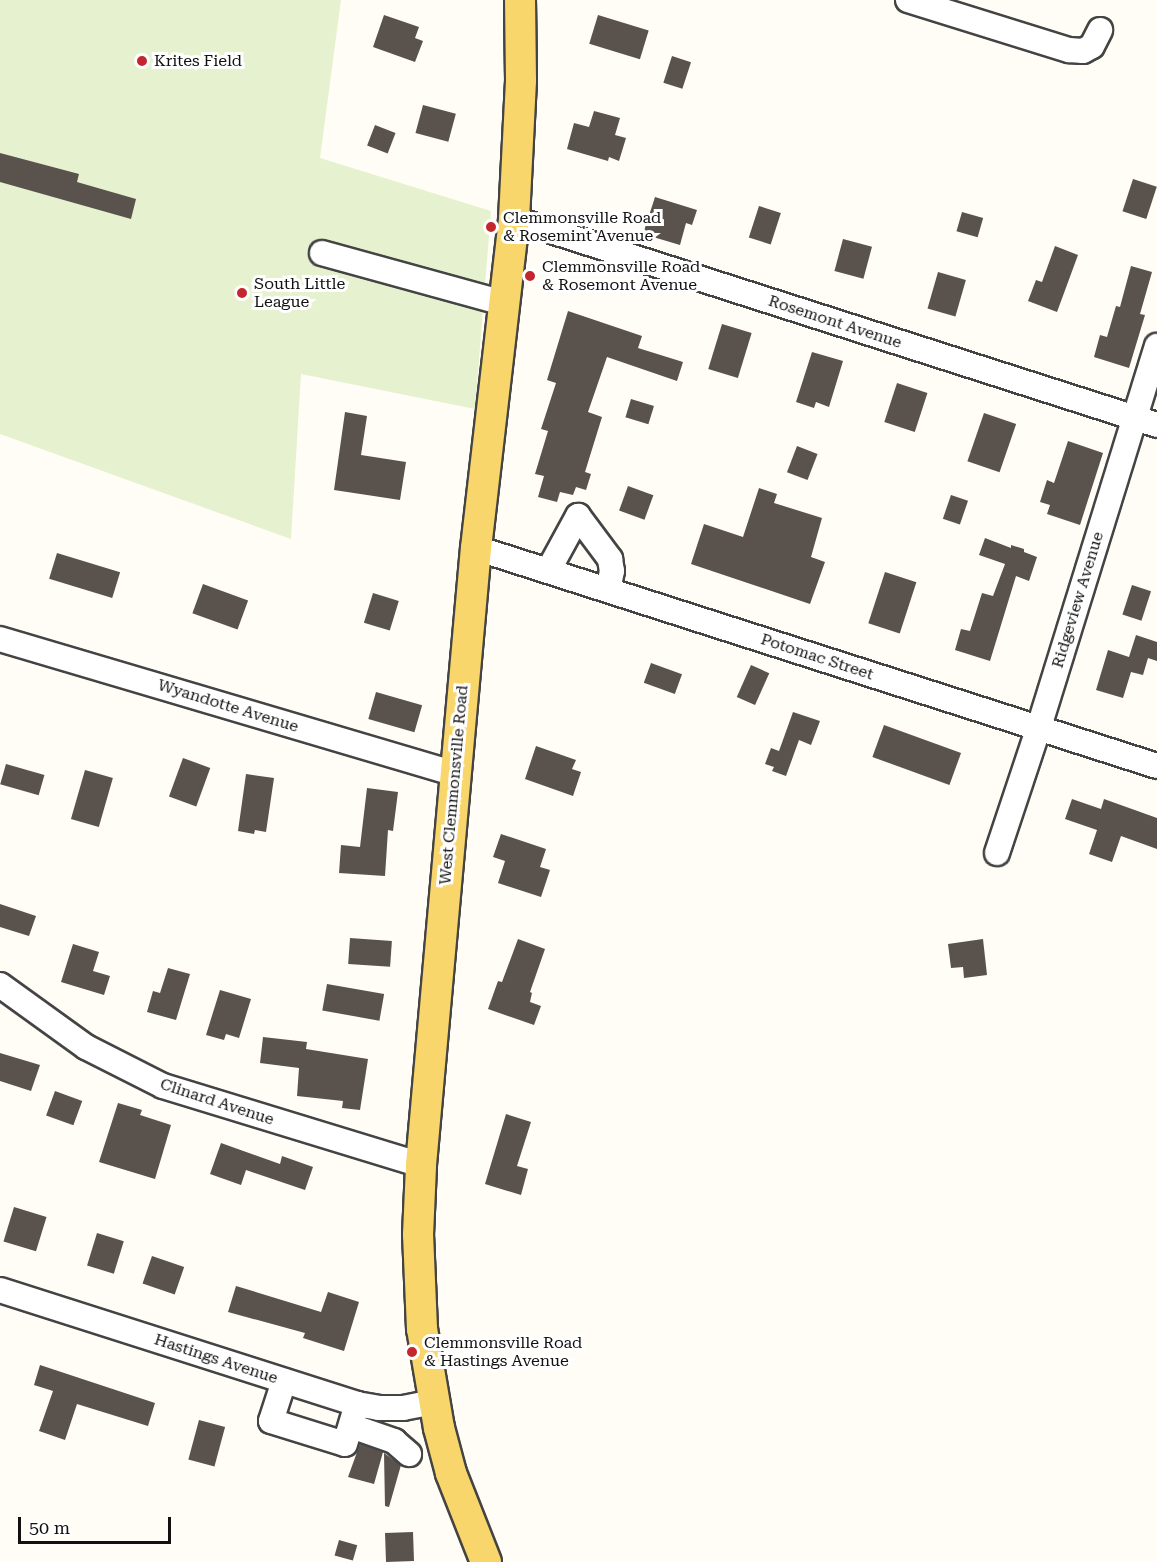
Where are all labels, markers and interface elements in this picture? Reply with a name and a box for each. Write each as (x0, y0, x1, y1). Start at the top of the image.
place label: Krites Field (154, 51, 242, 71)
marker: Krites Field (135, 54, 149, 68)
place label: Clemmonsville Road & Rosemint Avenue (503, 208, 661, 246)
marker: Clemmonsville Road & Rosemint Avenue (484, 220, 498, 234)
place label: Clemmonsville Road & Rosemont Avenue (542, 257, 700, 295)
marker: Clemmonsville Road & Rosemont Avenue (523, 269, 537, 283)
place label: South Little League (254, 274, 345, 312)
marker: South Little League (235, 286, 249, 300)
street label: Rosemont Avenue (766, 291, 904, 353)
street label: Ridgeview Avenue (1048, 530, 1108, 670)
street label: Potomac Street (758, 630, 876, 684)
street label: Wyandotte Avenue (155, 675, 301, 737)
street label: West Clemmonsville Road (436, 684, 472, 886)
street label: Clinard Avenue (158, 1075, 276, 1129)
street label: Hastings Avenue (152, 1330, 280, 1388)
place label: Clemmonsville Road & Hastings Avenue (424, 1333, 582, 1371)
marker: Clemmonsville Road & Hastings Avenue (405, 1345, 419, 1359)
scale bar (21, 1505, 174, 1543)
text: 50 m (29, 1517, 70, 1538)

